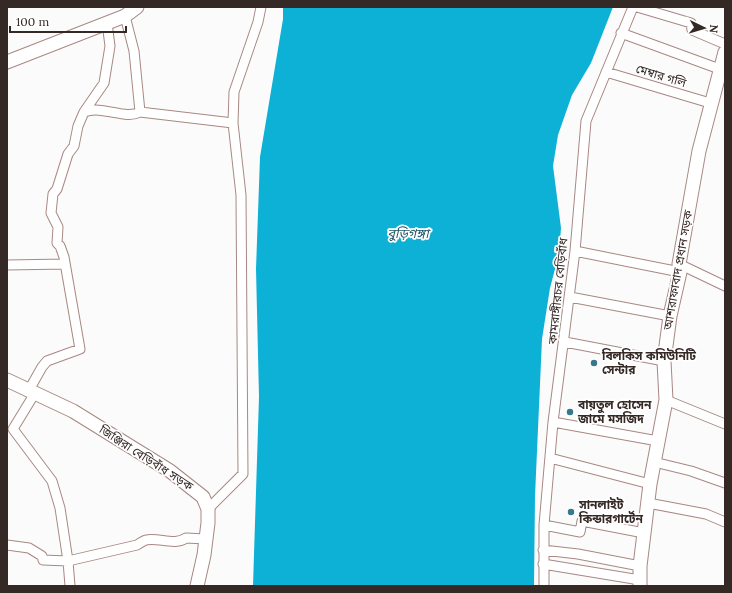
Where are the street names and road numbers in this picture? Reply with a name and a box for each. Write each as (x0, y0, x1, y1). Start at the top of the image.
street label: মেম্বার গলি (634, 61, 688, 90)
street label: আশরাফাবাদ প্রধান সড়ক (659, 209, 695, 332)
street label: কামরাঙ্গীরচর বেড়িবাঁধ (544, 236, 571, 346)
street label: জিঞ্জিরা বেড়িবাঁধ সড়ক (96, 421, 196, 494)

